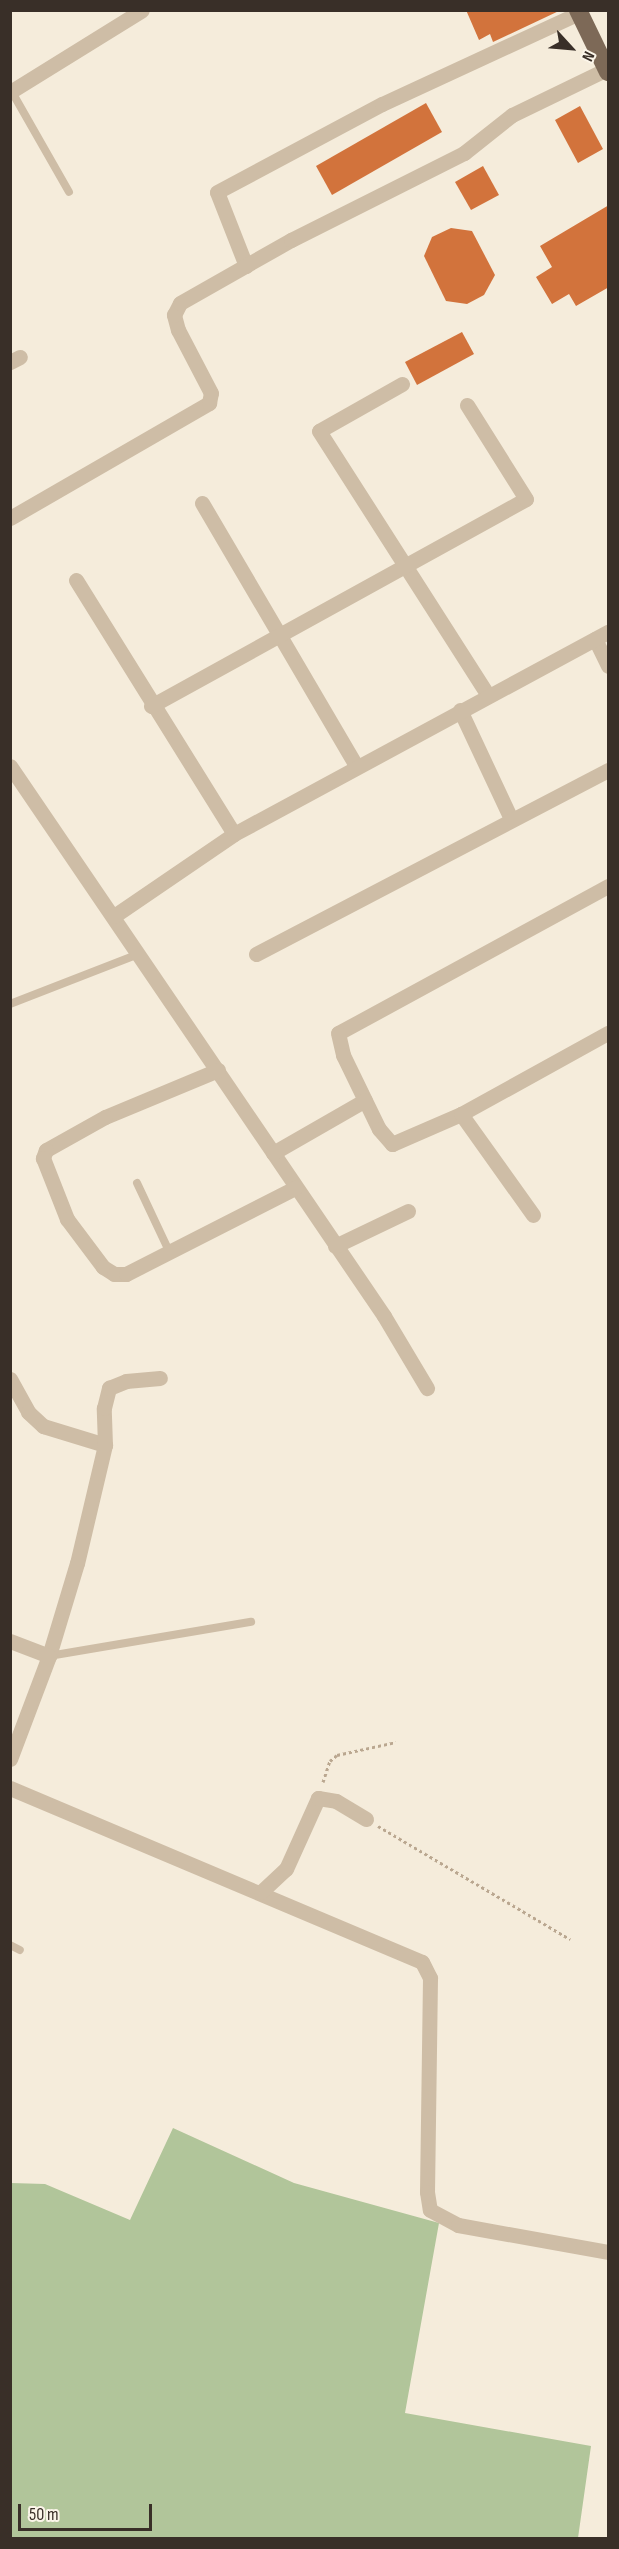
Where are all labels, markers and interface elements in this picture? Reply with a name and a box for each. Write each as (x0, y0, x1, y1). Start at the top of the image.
north arrow (541, 18, 601, 78)
text: N (577, 48, 598, 64)
scale bar (21, 2492, 154, 2530)
text: 50 m (29, 2504, 59, 2525)

